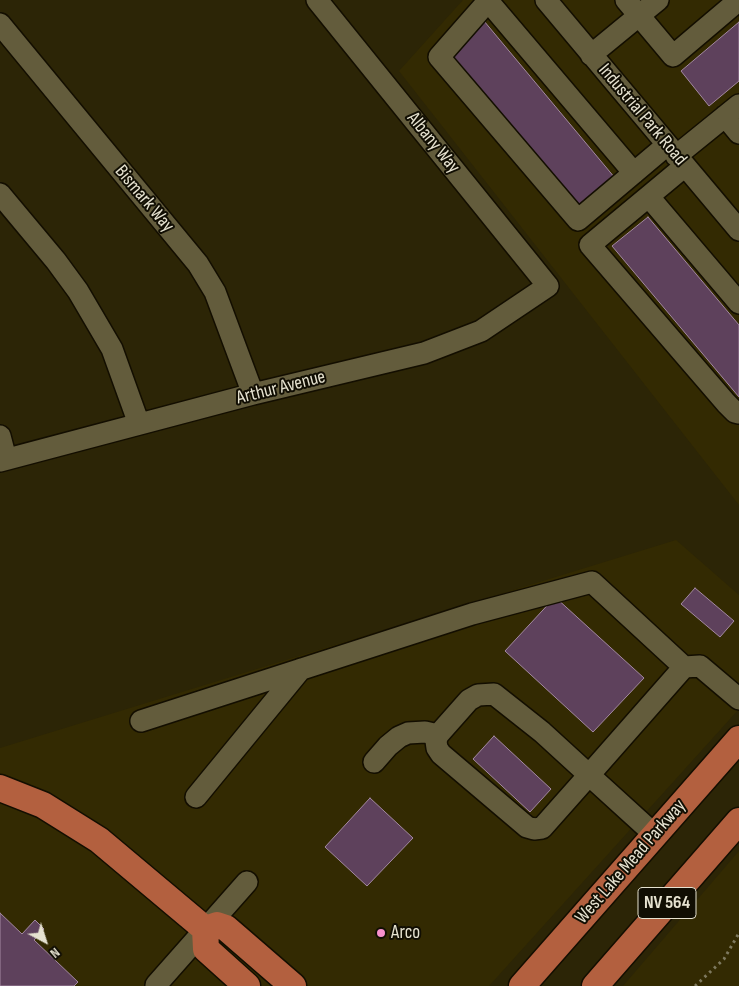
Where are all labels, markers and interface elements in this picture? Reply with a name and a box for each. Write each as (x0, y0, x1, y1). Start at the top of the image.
street label: Industrial Park Road (593, 59, 691, 171)
street label: Albany Way (402, 108, 464, 178)
street label: Bismark Way (109, 161, 179, 237)
street label: Arthur Avenue (234, 366, 328, 410)
street label: West Lake Mead Parkway (571, 795, 691, 929)
road number: NV 564 (638, 888, 696, 918)
north arrow (20, 916, 70, 966)
place label: Arco (391, 922, 420, 944)
marker: Arco (375, 927, 387, 939)
text: N (47, 944, 63, 962)

